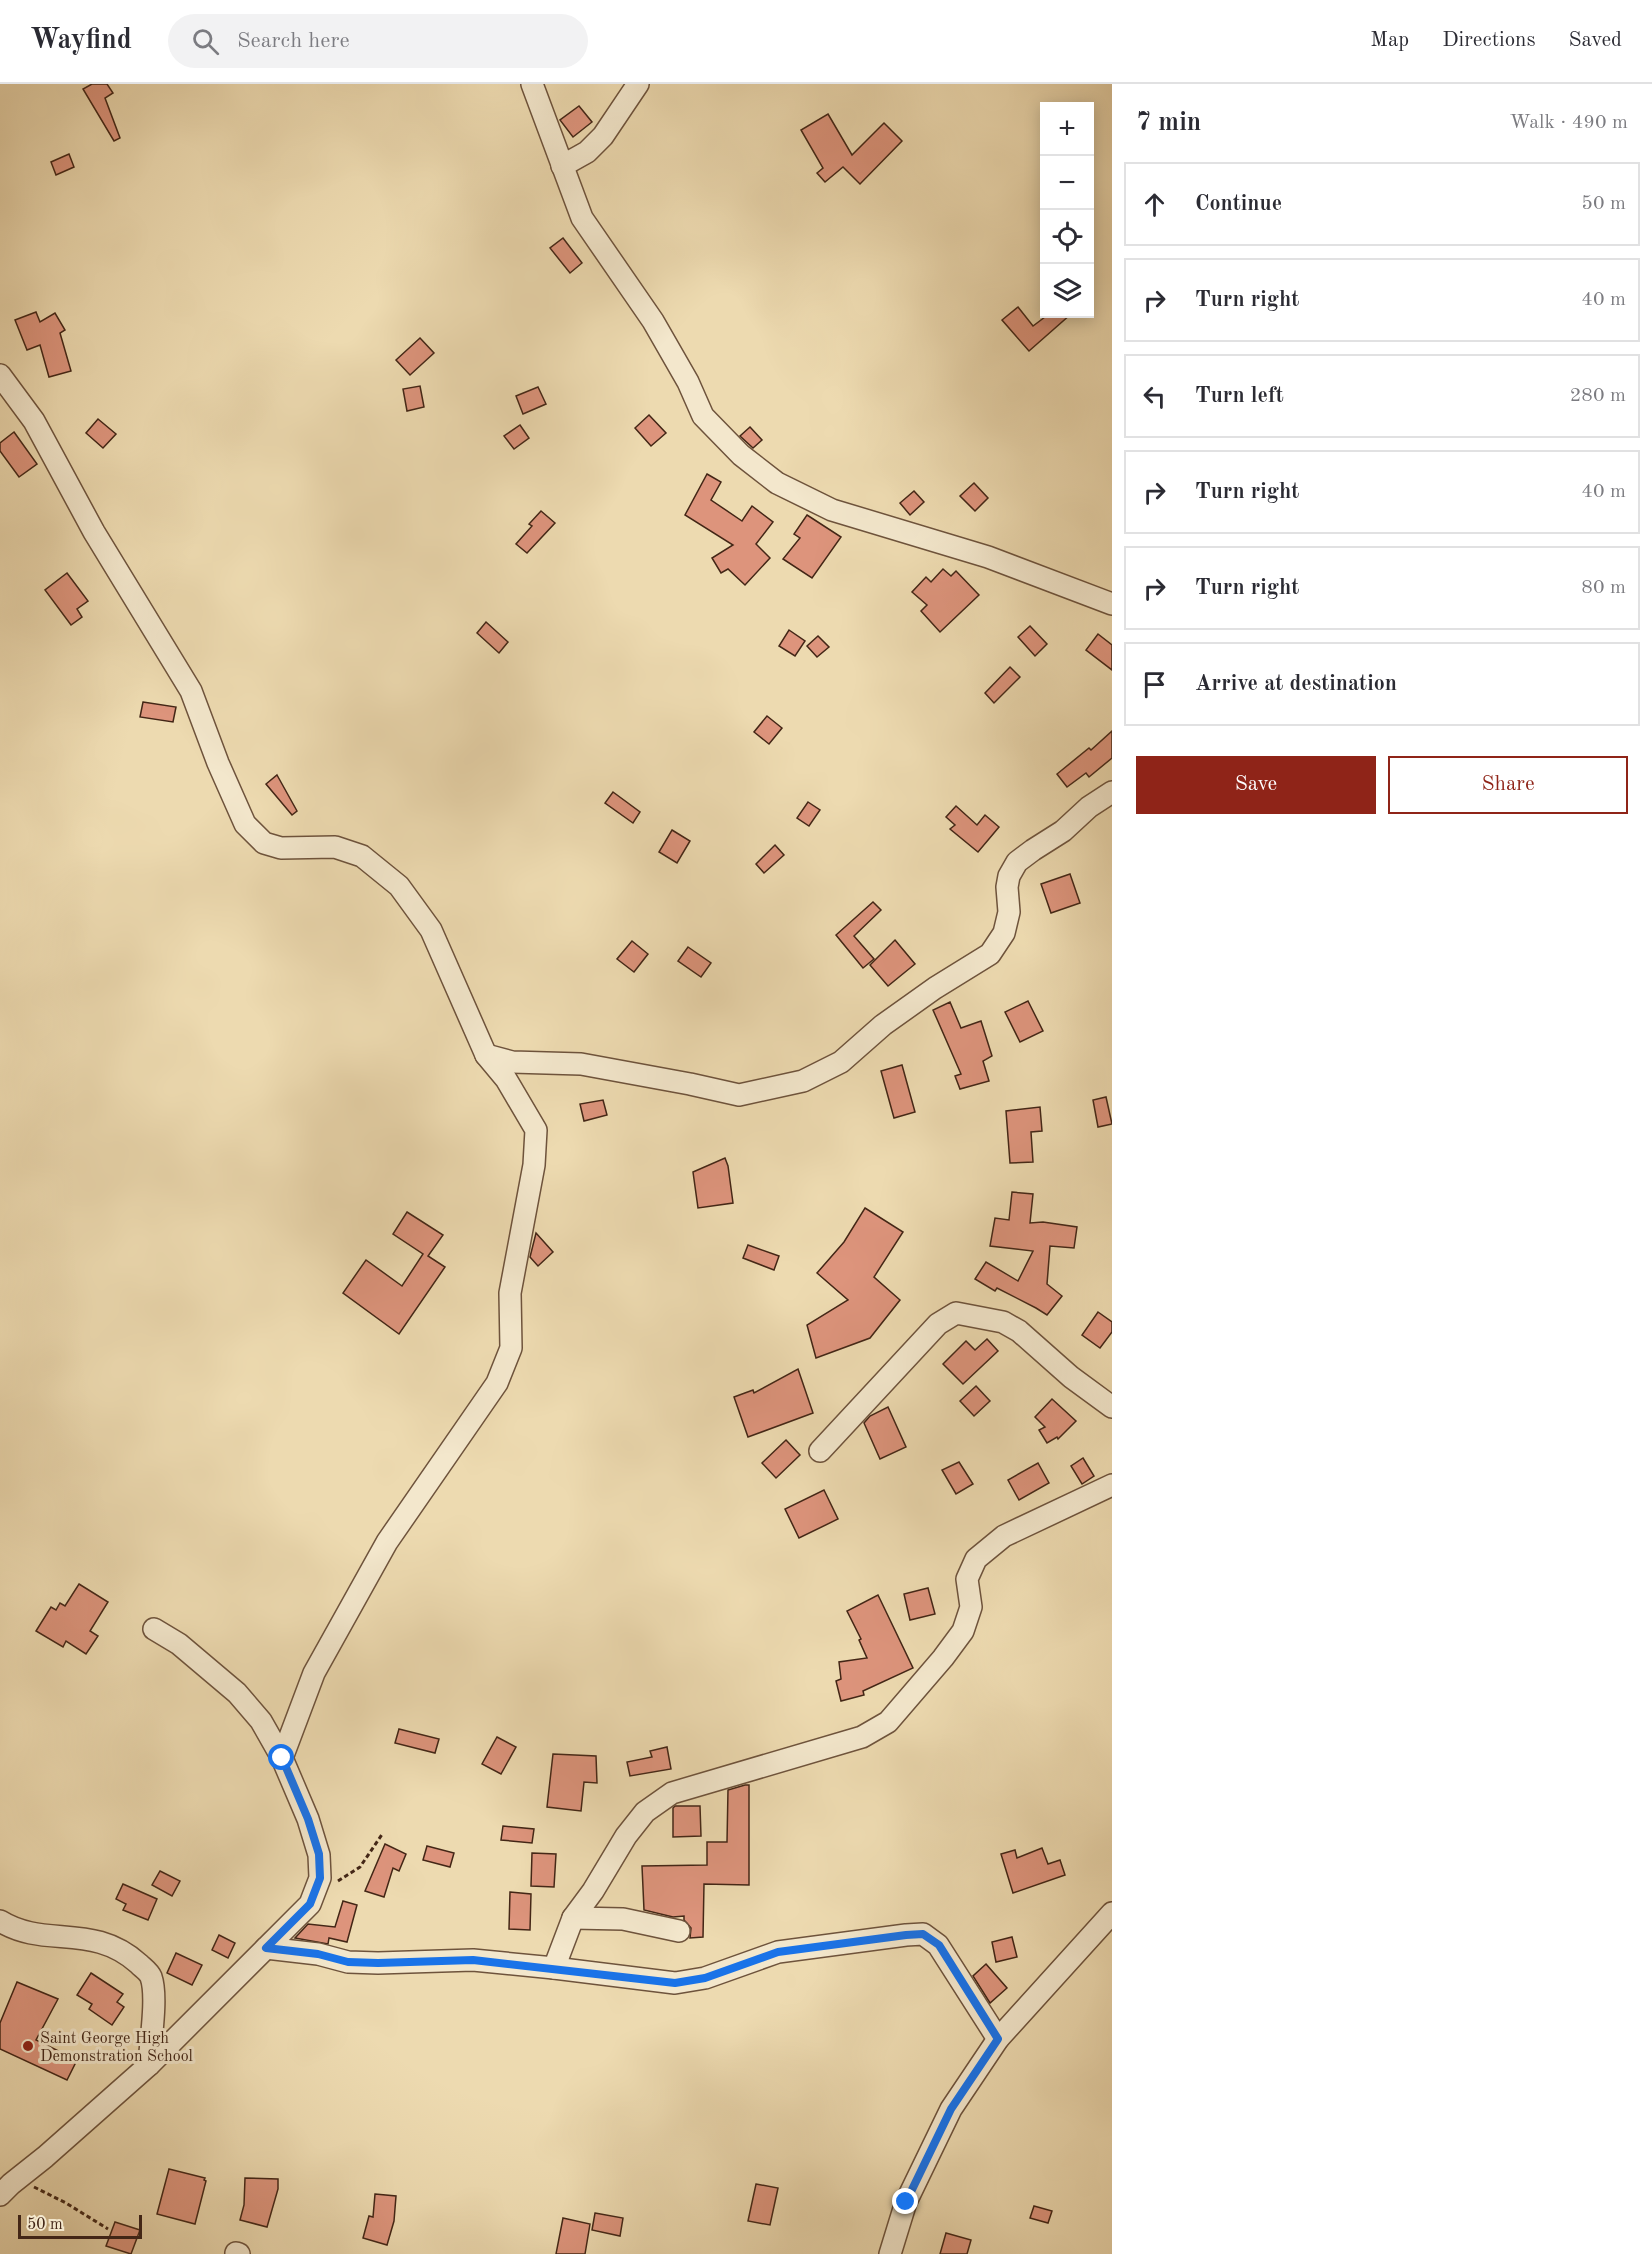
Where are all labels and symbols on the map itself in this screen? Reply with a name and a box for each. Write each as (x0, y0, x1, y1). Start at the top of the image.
route start (268, 1744, 294, 1770)
place label: Saint George High Demonstration School (40, 2031, 193, 2065)
marker: Saint George High Demonstration School (21, 2039, 35, 2053)
route end (892, 2188, 918, 2214)
scale bar (18, 2212, 142, 2240)

